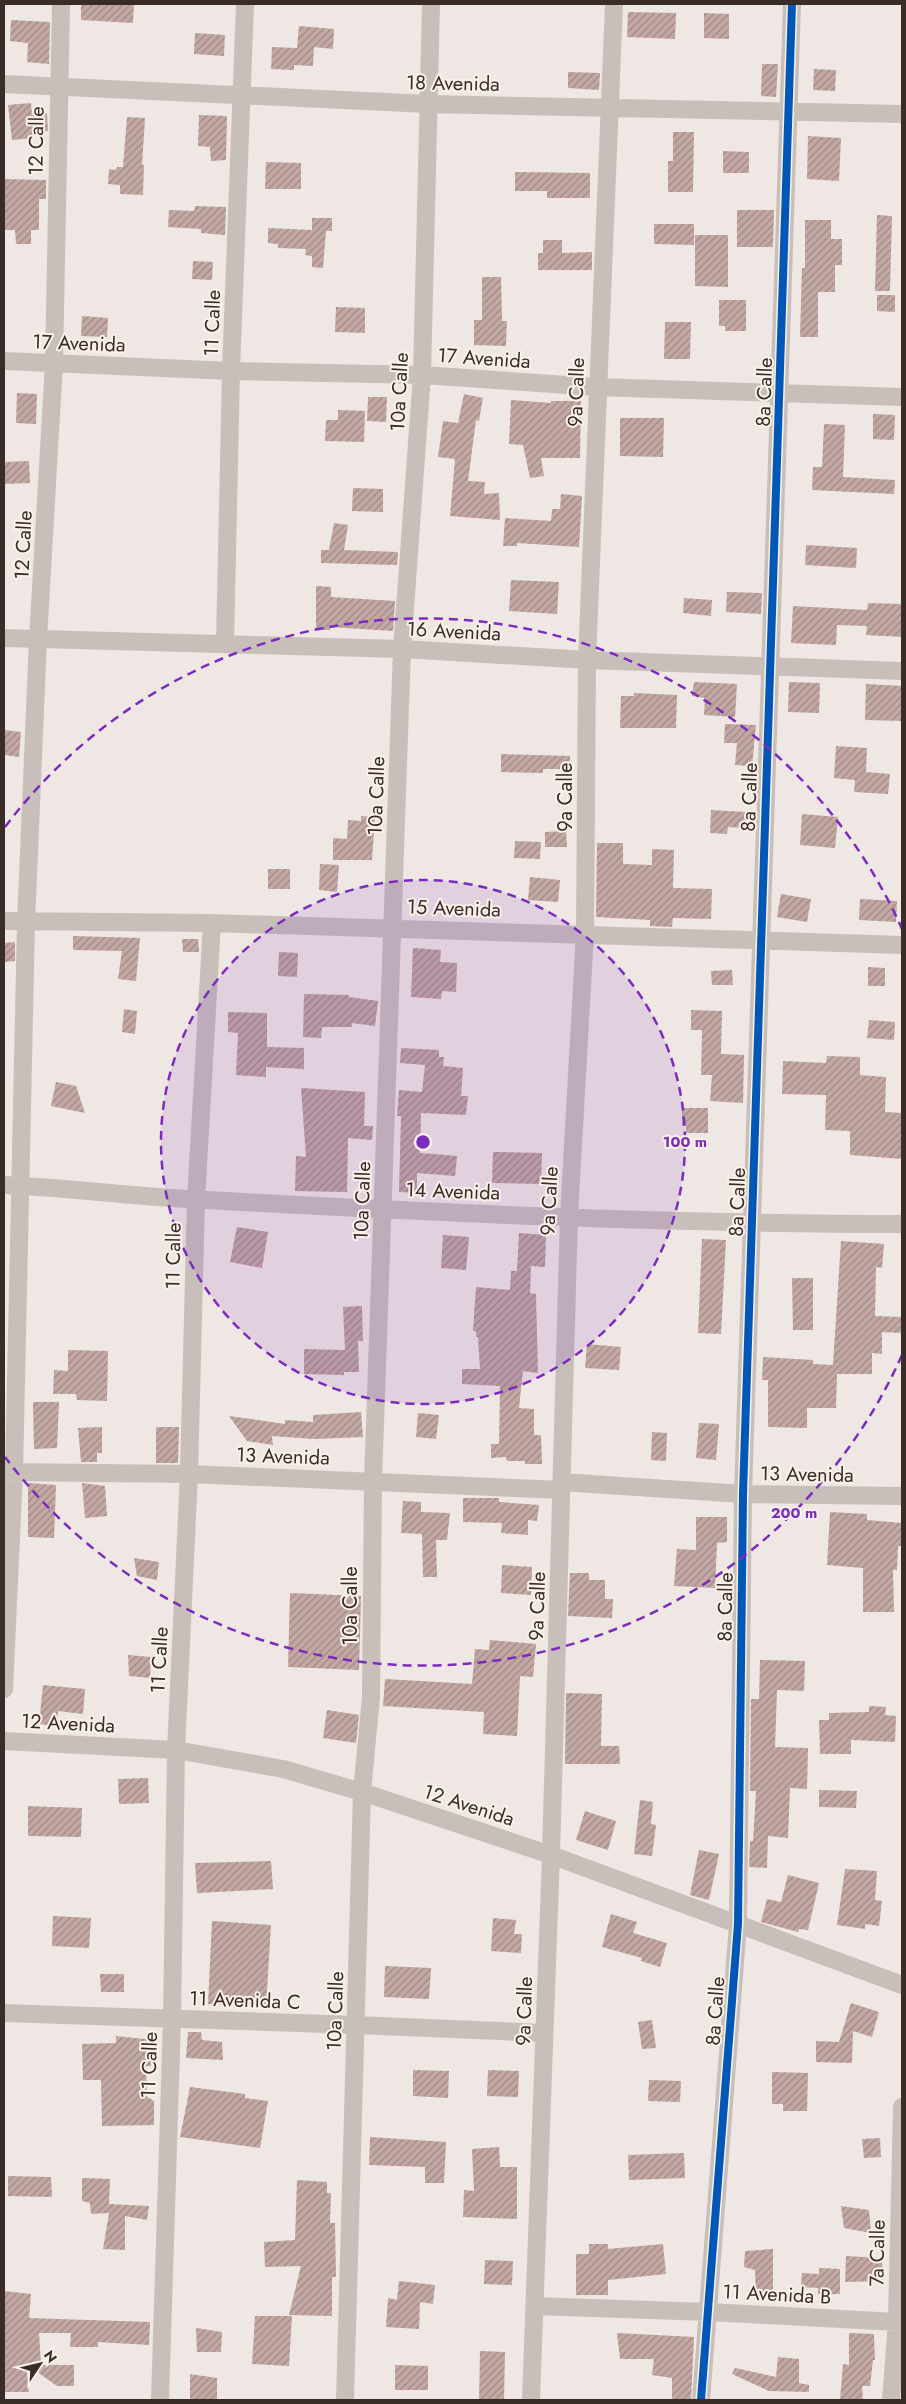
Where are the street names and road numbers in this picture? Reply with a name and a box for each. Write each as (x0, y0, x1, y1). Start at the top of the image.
street label: 18 Avenida (406, 68, 500, 99)
street label: 12 Calle (21, 106, 52, 176)
street label: 11 Calle (197, 289, 228, 357)
street label: 17 Avenida (32, 327, 126, 360)
street label: 17 Avenida (436, 341, 531, 376)
street label: 10a Calle (383, 352, 416, 432)
street label: 9a Calle (561, 357, 592, 427)
street label: 8a Calle (749, 357, 780, 427)
street label: 12 Calle (7, 510, 40, 580)
street label: 16 Avenida (406, 615, 502, 648)
street label: 10a Calle (361, 756, 392, 836)
street label: 9a Calle (551, 762, 580, 832)
street label: 8a Calle (734, 762, 765, 832)
street label: 15 Avenida (407, 892, 501, 925)
street label: 10a Calle (347, 1161, 378, 1241)
street label: 9a Calle (533, 1166, 566, 1236)
street label: 8a Calle (722, 1167, 753, 1237)
street label: 14 Avenida (405, 1175, 501, 1208)
street label: 11 Calle (158, 1222, 189, 1290)
street label: 13 Avenida (236, 1440, 330, 1473)
street label: 13 Avenida (760, 1459, 854, 1490)
street label: 10a Calle (336, 1566, 365, 1646)
street label: 9a Calle (522, 1571, 553, 1641)
street label: 8a Calle (710, 1572, 741, 1642)
street label: 11 Calle (143, 1626, 176, 1694)
street label: 12 Avenida (20, 1707, 116, 1740)
street label: 12 Avenida (420, 1777, 518, 1834)
street label: 10a Calle (320, 1971, 351, 2051)
street label: 8a Calle (699, 1975, 732, 2047)
street label: 9a Calle (509, 1976, 540, 2046)
street label: 11 Avenida C (189, 1984, 301, 2017)
street label: 11 Calle (134, 2031, 165, 2099)
street label: 7a Calle (862, 2219, 893, 2287)
street label: 11 Avenida B (722, 2277, 832, 2312)

